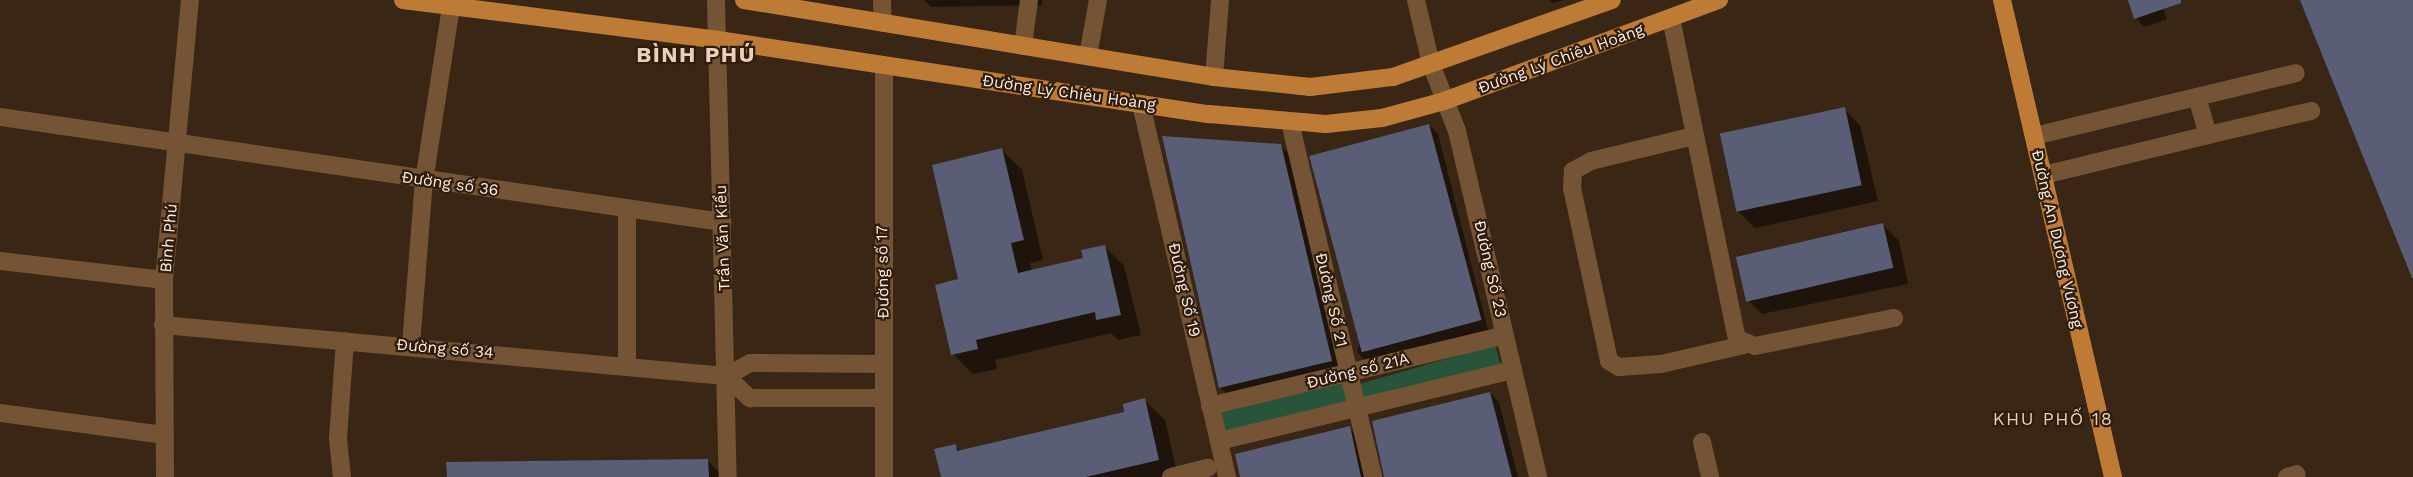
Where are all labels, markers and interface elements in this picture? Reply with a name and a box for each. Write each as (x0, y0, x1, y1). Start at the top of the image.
street label: Đường Lý Chiêu Hoàng (1475, 20, 1647, 98)
district label: BÌNH PHÚ (636, 42, 756, 68)
street label: Đường Lý Chiêu Hoàng (981, 71, 1157, 115)
street label: Đường An Dương Vương (2027, 147, 2087, 331)
street label: Đường số 36 (400, 168, 500, 200)
street label: Trần Văn Kiểu (712, 184, 734, 292)
street label: Bình Phú (156, 203, 182, 273)
street label: Đường Số 23 (1469, 219, 1511, 319)
street label: Đường số 17 (873, 225, 893, 319)
street label: Đường Số 19 (1164, 241, 1204, 339)
street label: Đường Số 21 (1311, 251, 1351, 349)
street label: Đường số 34 (395, 335, 495, 363)
street label: Đường số 21A (1305, 349, 1411, 393)
district label: KHU PHỐ 18 (1993, 408, 2113, 430)

